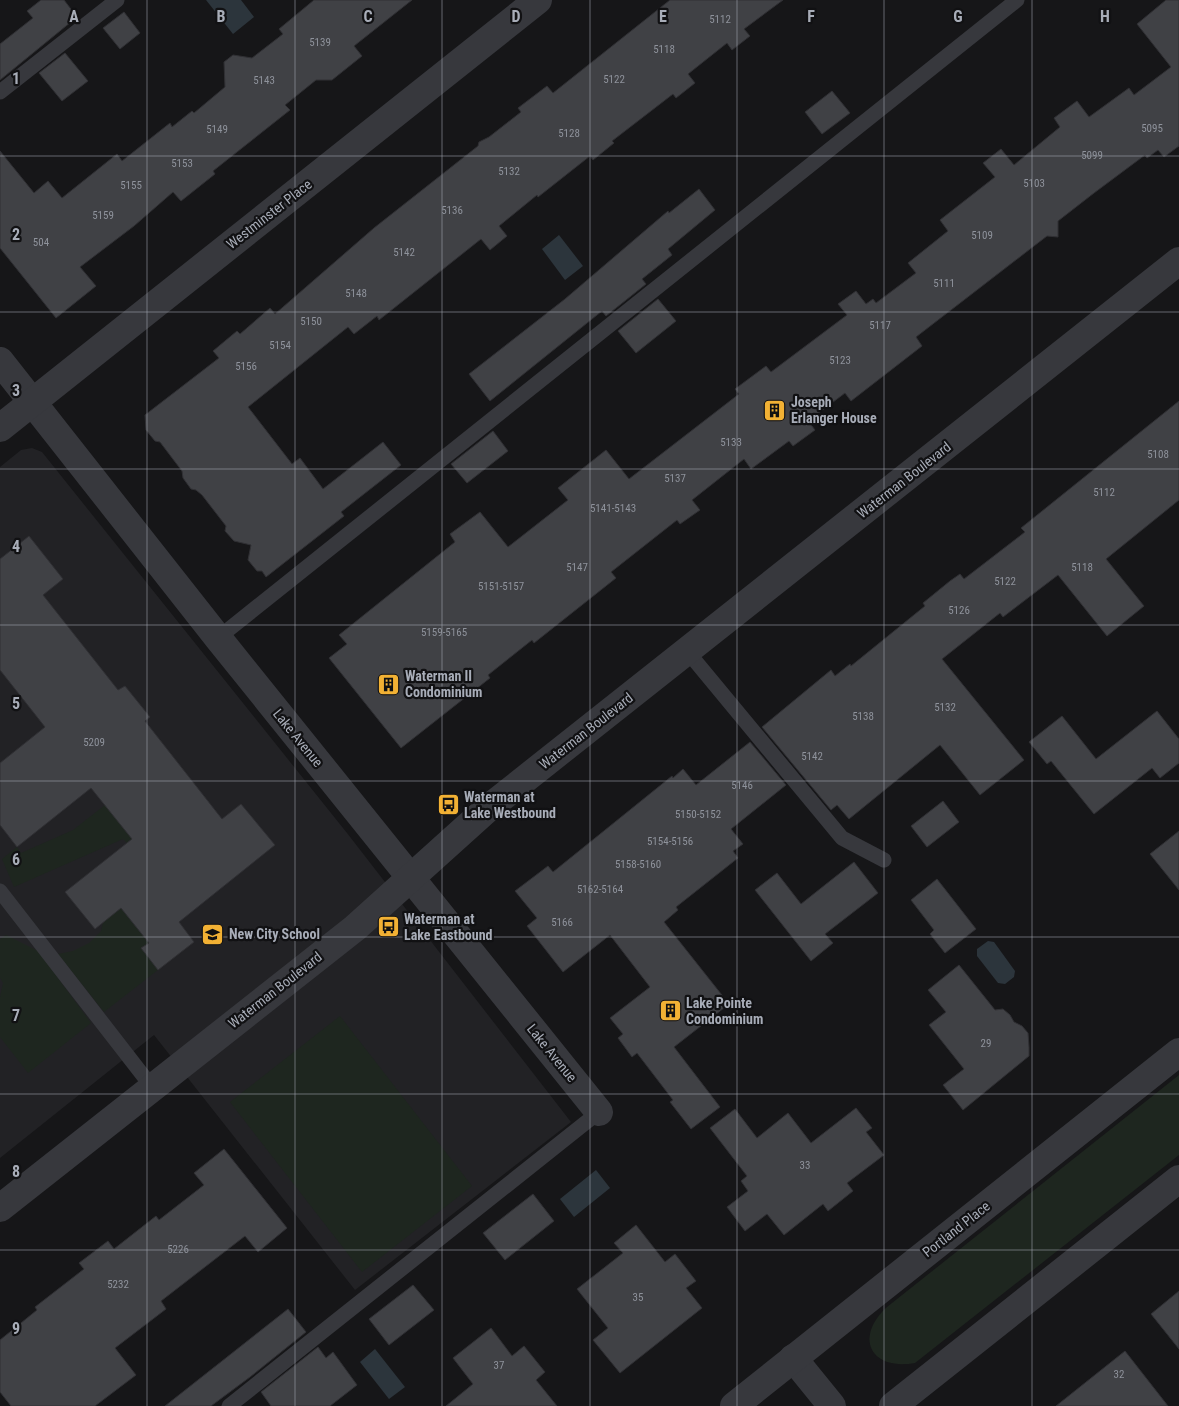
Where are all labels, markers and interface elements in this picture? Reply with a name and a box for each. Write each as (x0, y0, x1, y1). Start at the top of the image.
text: A (69, 7, 79, 26)
text: B (217, 7, 226, 26)
text: C (363, 7, 373, 26)
text: D (511, 7, 521, 26)
text: E (659, 7, 667, 26)
text: F (807, 7, 815, 26)
text: G (953, 7, 963, 26)
text: H (1100, 7, 1110, 26)
house number: 5112 (709, 13, 731, 26)
house number: 5139 (309, 36, 331, 49)
house number: 5118 (653, 43, 675, 56)
text: 1 (12, 69, 20, 88)
house number: 5122 (603, 73, 625, 86)
house number: 5143 (253, 74, 275, 87)
house number: 5095 (1141, 122, 1163, 135)
house number: 5149 (206, 123, 228, 136)
house number: 5128 (558, 127, 580, 140)
house number: 5099 (1081, 149, 1103, 162)
house number: 5153 (171, 157, 193, 170)
house number: 5132 (498, 165, 520, 178)
street label: Westminster Place (223, 176, 315, 252)
house number: 5103 (1023, 177, 1045, 190)
house number: 5155 (120, 179, 142, 192)
house number: 5136 (441, 204, 463, 217)
house number: 5159 (92, 209, 114, 222)
text: 2 (12, 225, 20, 244)
house number: 5109 (971, 229, 993, 242)
house number: 504 (33, 236, 50, 249)
house number: 5142 (393, 246, 415, 259)
house number: 5111 (933, 277, 955, 290)
house number: 5148 (345, 287, 367, 300)
house number: 5150 (300, 315, 322, 328)
house number: 5117 (869, 319, 891, 332)
house number: 5154 (269, 339, 291, 352)
house number: 5123 (829, 354, 851, 367)
house number: 5156 (235, 360, 257, 373)
text: 3 (12, 381, 20, 400)
place label: Joseph Erlanger House (791, 394, 877, 426)
building icon: Joseph Erlanger House (763, 398, 787, 422)
house number: 5133 (720, 436, 742, 449)
street label: Waterman Boulevard (854, 439, 954, 521)
house number: 5108 (1147, 448, 1169, 461)
house number: 5137 (664, 472, 686, 485)
house number: 5112 (1093, 486, 1115, 499)
house number: 5141-5143 (590, 502, 636, 515)
text: 4 (12, 537, 20, 556)
house number: 5147 (566, 561, 588, 574)
house number: 5118 (1071, 561, 1093, 574)
house number: 5122 (994, 575, 1016, 588)
house number: 5151-5157 (478, 580, 524, 593)
house number: 5126 (948, 604, 970, 617)
house number: 5159-5165 (421, 626, 467, 639)
place label: Waterman II Condominium (405, 668, 482, 700)
building icon: Waterman II Condominium (377, 672, 401, 696)
street label: Waterman Boulevard (536, 690, 636, 772)
text: 5 (12, 694, 20, 713)
house number: 5132 (934, 701, 956, 714)
street label: Lake Avenue (270, 706, 326, 770)
house number: 5138 (852, 710, 874, 723)
house number: 5209 (83, 736, 105, 749)
house number: 5142 (801, 750, 823, 763)
house number: 5146 (731, 779, 753, 792)
place label: Waterman at Lake Westbound (464, 789, 556, 821)
bus stop icon: Waterman at Lake Westbound (436, 793, 460, 817)
house number: 5150-5152 (675, 808, 721, 821)
house number: 5154-5156 (647, 835, 693, 848)
text: 6 (12, 850, 20, 869)
house number: 5158-5160 (615, 858, 661, 871)
house number: 5162-5164 (577, 883, 624, 896)
place label: Waterman at Lake Eastbound (404, 911, 493, 943)
bus stop icon: Waterman at Lake Eastbound (376, 915, 400, 939)
house number: 5166 (551, 916, 573, 929)
school or university icon: New City School (201, 922, 225, 946)
place label: New City School (229, 926, 320, 942)
street label: Waterman Boulevard (225, 949, 325, 1031)
place label: Lake Pointe Condominium (686, 995, 763, 1027)
building icon: Lake Pointe Condominium (658, 999, 682, 1023)
text: 7 (12, 1006, 20, 1025)
street label: Lake Avenue (524, 1021, 580, 1085)
house number: 29 (981, 1037, 991, 1050)
house number: 33 (800, 1159, 810, 1172)
text: 8 (12, 1162, 20, 1181)
street label: Portland Place (919, 1197, 993, 1260)
house number: 5226 (167, 1243, 189, 1256)
house number: 5232 (107, 1278, 129, 1291)
house number: 35 (633, 1291, 643, 1304)
text: 9 (12, 1319, 20, 1338)
house number: 37 (494, 1359, 504, 1372)
house number: 32 (1114, 1368, 1124, 1381)

